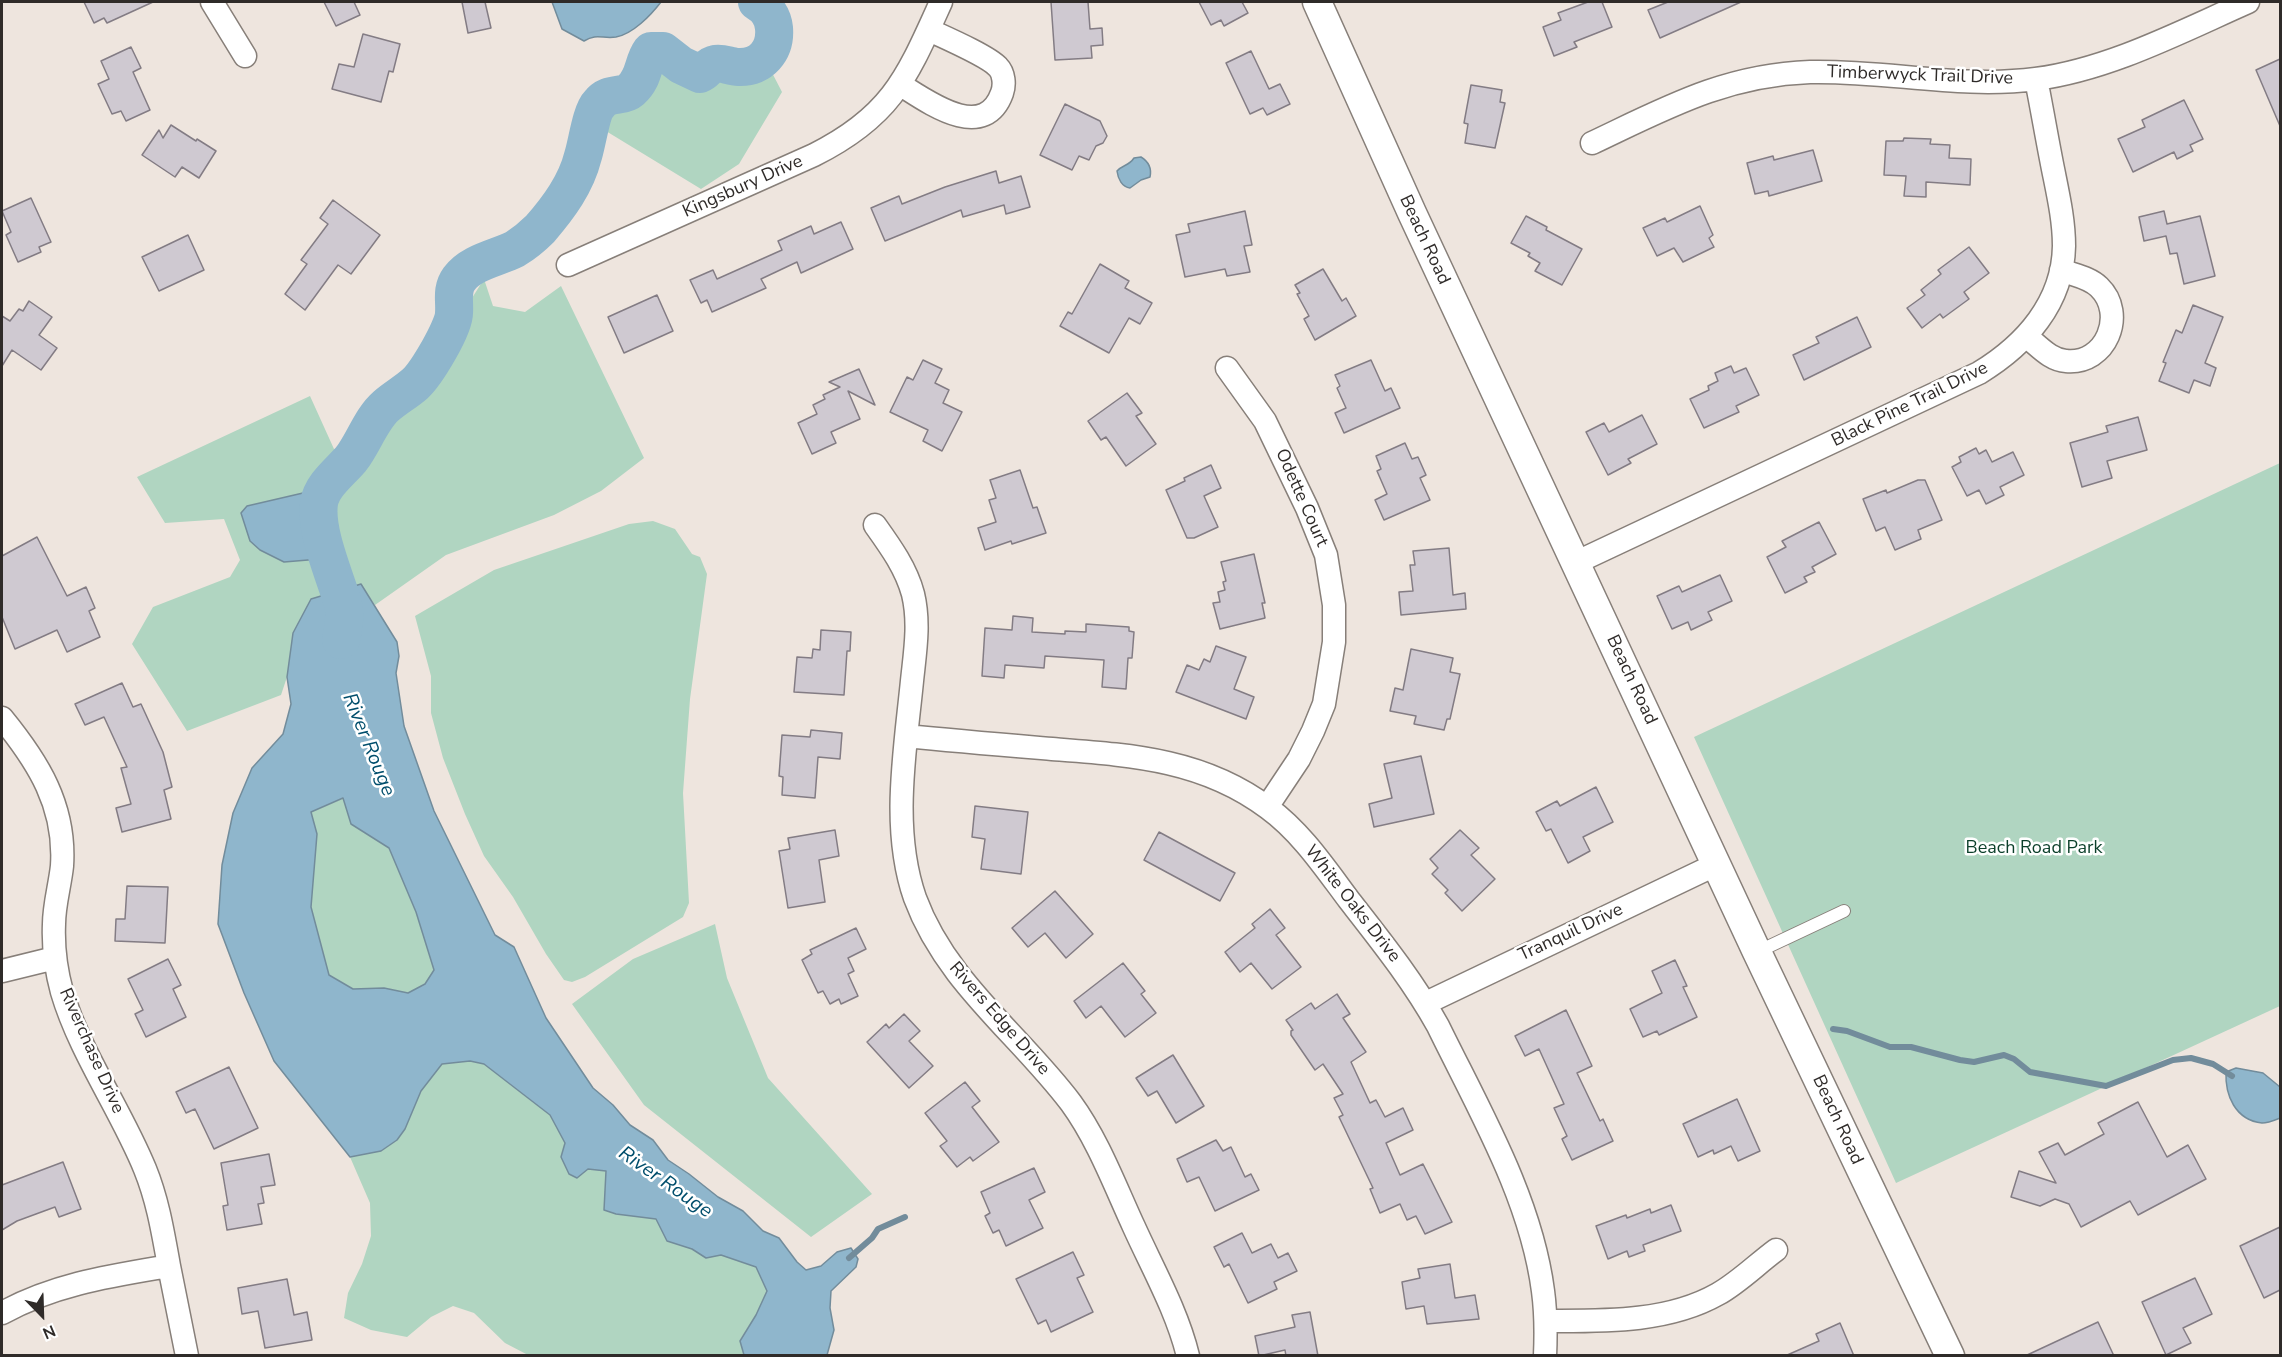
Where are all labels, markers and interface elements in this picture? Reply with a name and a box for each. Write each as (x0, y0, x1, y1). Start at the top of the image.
street label: Timberwyck Trail Drive (1827, 62, 2013, 90)
street label: Kingsbury Drive (680, 151, 806, 223)
street label: Beach Road (1394, 192, 1454, 288)
street label: Black Pine Trail Drive (1828, 358, 1992, 452)
street label: Odette Court (1270, 446, 1332, 550)
street label: Beach Road (1601, 632, 1661, 728)
water label: River Rouge (336, 690, 400, 800)
park label: Beach Road Park (1966, 838, 2102, 860)
street label: White Oaks Drive (1300, 841, 1404, 967)
street label: Tranquil Drive (1515, 899, 1627, 967)
street label: Rivers Edge Drive (944, 958, 1054, 1080)
street label: Riverchase Drive (54, 985, 128, 1117)
street label: Beach Road (1807, 1072, 1867, 1168)
water label: River Rouge (613, 1142, 717, 1224)
north arrow (12, 1285, 72, 1345)
text: N (39, 1319, 59, 1344)

